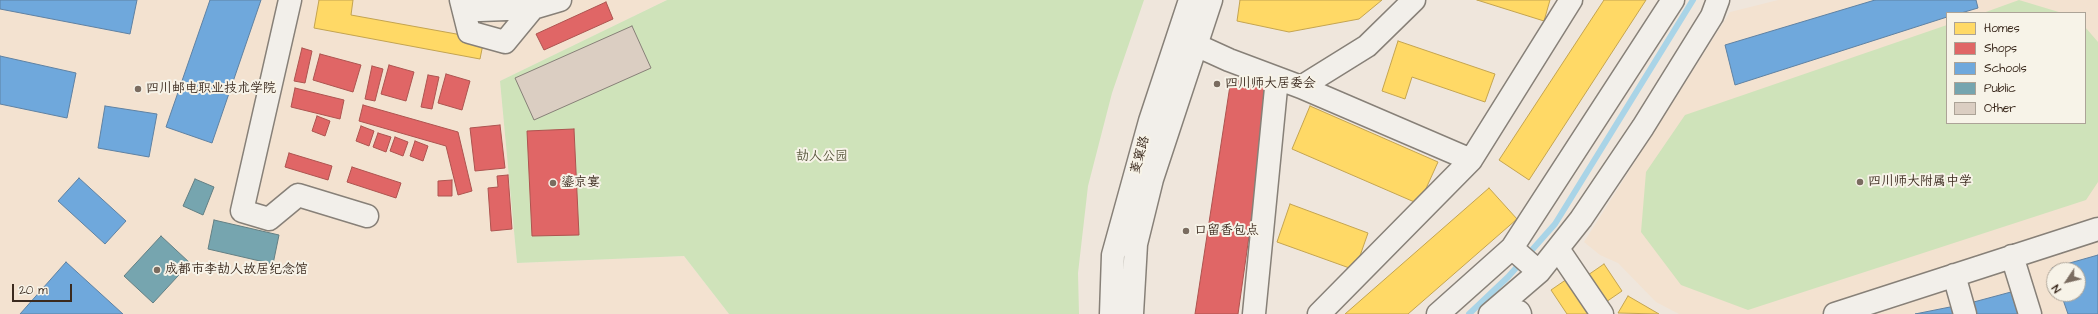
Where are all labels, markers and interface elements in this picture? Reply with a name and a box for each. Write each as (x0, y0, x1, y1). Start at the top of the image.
legend (1946, 12, 2086, 124)
text: Homes (1984, 20, 2020, 37)
text: Shops (1984, 40, 2017, 57)
text: Schools (1984, 60, 2027, 77)
place label: 四川师大居委会 (1225, 76, 1316, 92)
marker: 四川师大居委会 (1212, 79, 1222, 89)
text: Public (1984, 80, 2016, 97)
place label: 四川邮电职业技术学院 (146, 81, 276, 97)
marker: 四川邮电职业技术学院 (133, 84, 143, 94)
text: Other (1984, 100, 2016, 117)
street label: 菱窠路 (1128, 134, 1154, 176)
park label: 劼人公园 (796, 149, 848, 165)
place label: 四川师大附属中学 (1868, 174, 1972, 190)
place label: 鎏京宴 (561, 175, 600, 191)
marker: 四川师大附属中学 (1855, 177, 1865, 187)
marker: 鎏京宴 (548, 178, 558, 188)
place label: 口留香包点 (1194, 223, 1259, 239)
marker: 口留香包点 (1181, 226, 1191, 236)
place label: 成都市李劼人故居纪念馆 (165, 262, 308, 278)
north arrow (2046, 262, 2086, 302)
marker: 成都市李劼人故居纪念馆 (152, 265, 162, 275)
scale bar (14, 276, 74, 302)
text: N (2048, 281, 2065, 296)
text: 20 m (19, 282, 48, 299)

